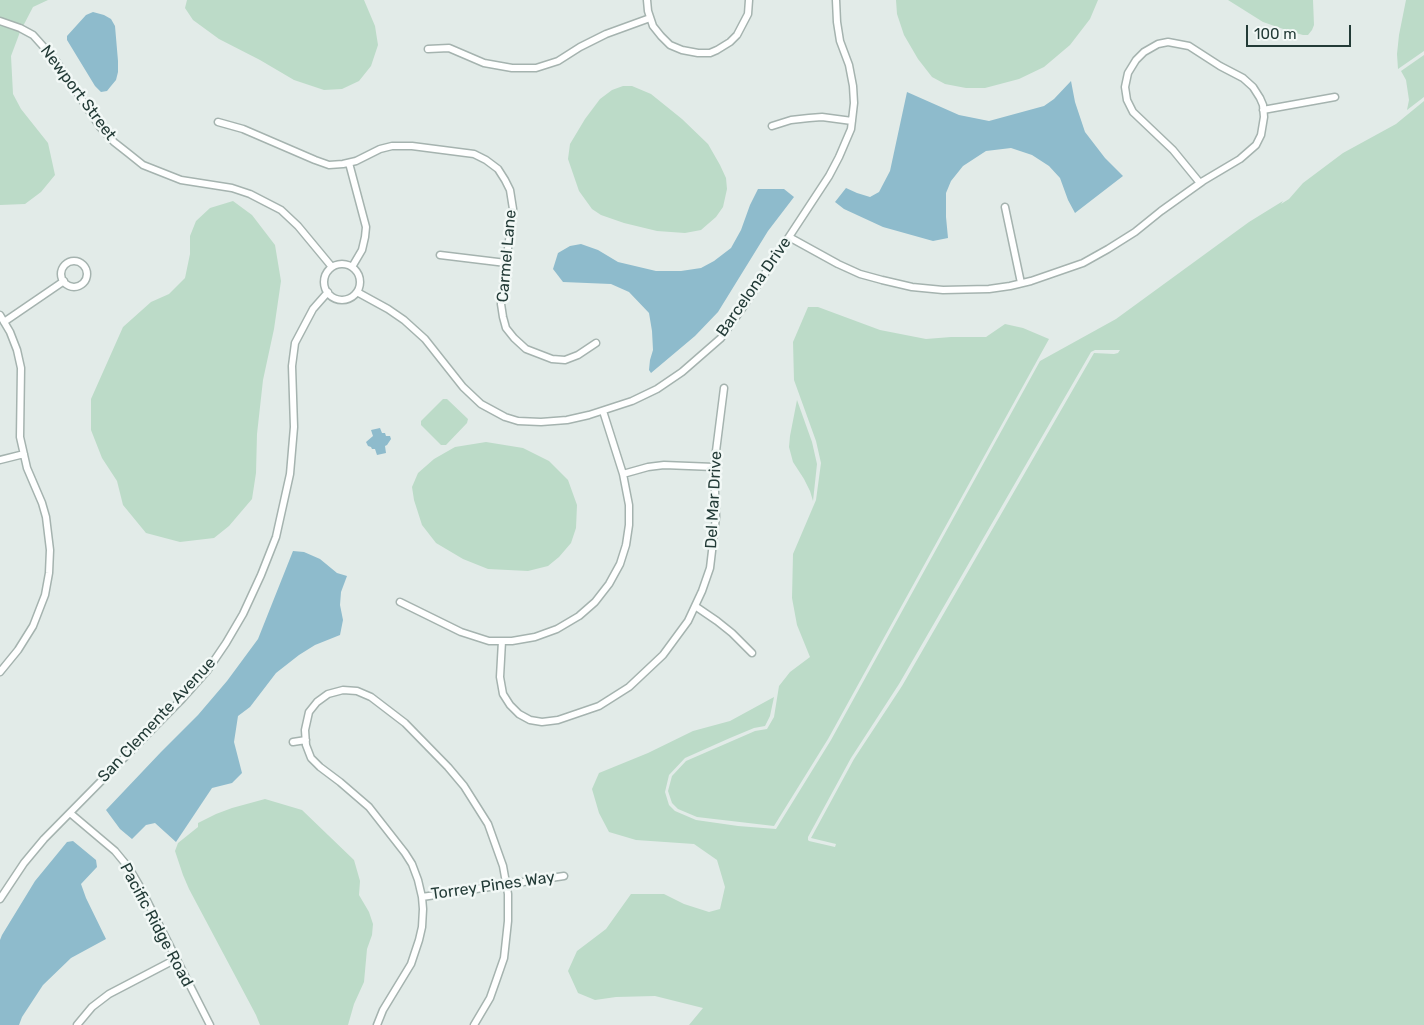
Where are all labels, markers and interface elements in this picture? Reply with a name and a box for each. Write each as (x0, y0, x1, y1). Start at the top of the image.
scale bar (1249, 15, 1354, 47)
text: 100 m (1254, 25, 1296, 43)
street label: Newport Street (36, 42, 120, 144)
street label: Carmel Lane (493, 209, 521, 303)
street label: Barcelona Drive (713, 233, 795, 341)
street label: Del Mar Drive (702, 451, 726, 549)
street label: San Clemente Avenue (94, 654, 220, 786)
street label: Pacific Ridge Road (115, 860, 197, 990)
street label: Torrey Pines Way (430, 868, 556, 904)

